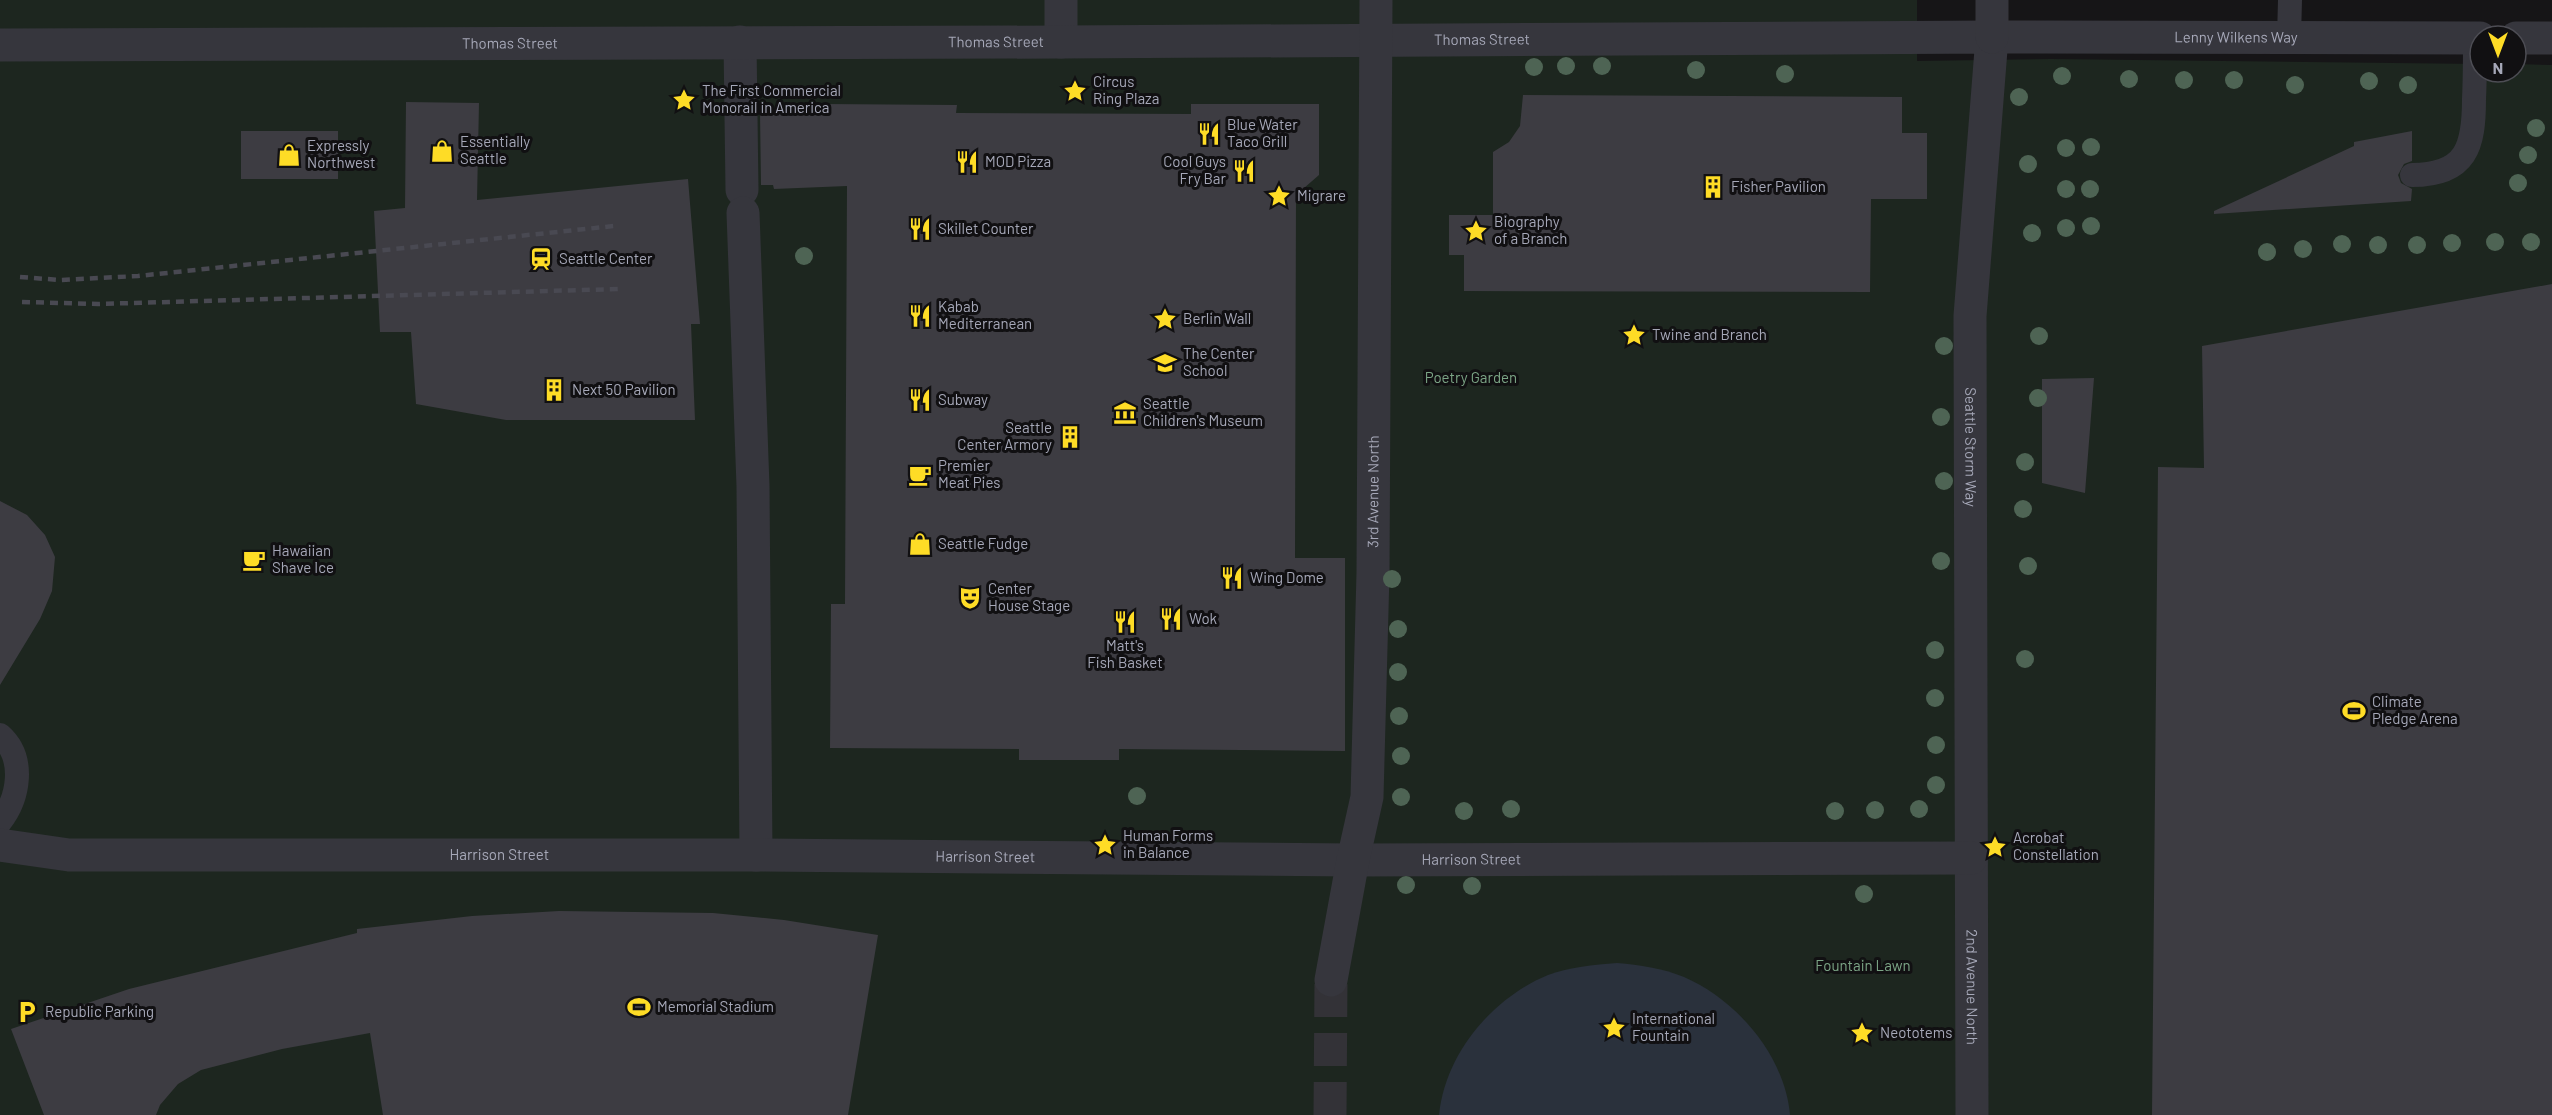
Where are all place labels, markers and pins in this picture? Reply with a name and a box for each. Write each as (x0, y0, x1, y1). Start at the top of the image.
place label: Circus Ring Plaza (1093, 72, 1159, 107)
place icon: Circus Ring Plaza (1062, 78, 1088, 104)
place label: The First Commercial Monorail in America (702, 81, 841, 116)
place icon: The First Commercial Monorail in America (671, 87, 697, 113)
place label: Blue Water Taco Grill (1227, 115, 1298, 150)
restaurant icon: Blue Water Taco Grill (1196, 121, 1222, 147)
place label: Essentially Seattle (460, 132, 530, 167)
place label: Expressly Northwest (307, 136, 375, 171)
shop icon: Essentially Seattle (429, 138, 455, 164)
shop icon: Expressly Northwest (276, 142, 302, 168)
restaurant icon: MOD Pizza (954, 149, 980, 175)
place label: MOD Pizza (985, 152, 1051, 170)
place label: Cool Guys Fry Bar (1163, 152, 1227, 187)
restaurant icon: Cool Guys Fry Bar (1231, 158, 1257, 184)
building icon: Fisher Pavilion (1700, 174, 1726, 200)
place label: Fisher Pavilion (1731, 177, 1826, 195)
place icon: Migrare (1266, 183, 1292, 209)
place label: Migrare (1297, 186, 1346, 204)
place label: Biography of a Branch (1494, 212, 1567, 247)
restaurant icon: Skillet Counter (907, 216, 933, 242)
place icon: Biography of a Branch (1463, 218, 1489, 244)
place label: Skillet Counter (938, 219, 1034, 237)
station icon: Seattle Center (528, 246, 554, 272)
place label: Seattle Center (559, 249, 653, 267)
place label: Kabab Mediterranean (938, 297, 1032, 332)
restaurant icon: Kabab Mediterranean (907, 303, 933, 329)
place icon: Berlin Wall (1152, 306, 1178, 332)
place label: Berlin Wall (1183, 309, 1251, 327)
place icon: Twine and Branch (1621, 322, 1647, 348)
place label: Twine and Branch (1652, 325, 1767, 343)
place label: The Center School (1183, 344, 1255, 379)
school or university icon: The Center School (1152, 350, 1178, 376)
building icon: Next 50 Pavilion (541, 377, 567, 403)
place label: Next 50 Pavilion (572, 380, 676, 398)
restaurant icon: Subway (907, 387, 933, 413)
place label: Subway (938, 390, 988, 408)
place label: Seattle Children's Museum (1143, 394, 1263, 429)
museum icon: Seattle Children's Museum (1112, 400, 1138, 426)
place label: Seattle Center Armory (957, 418, 1052, 453)
building icon: Seattle Center Armory (1057, 424, 1083, 450)
place label: Premier Meat Pies (938, 456, 1001, 491)
cafe icon: Premier Meat Pies (907, 462, 933, 488)
shop icon: Seattle Fudge (907, 531, 933, 557)
place label: Seattle Fudge (938, 534, 1028, 552)
place label: Hawaiian Shave Ice (272, 541, 334, 576)
cafe icon: Hawaiian Shave Ice (241, 547, 267, 573)
restaurant icon: Wing Dome (1219, 565, 1245, 591)
place label: Wing Dome (1250, 568, 1324, 586)
place label: Center House Stage (988, 579, 1070, 614)
theatre icon: Center House Stage (957, 585, 983, 611)
restaurant icon: Wok (1158, 606, 1184, 632)
restaurant icon: Matt's Fish Basket (1112, 609, 1138, 635)
place label: Wok (1189, 609, 1218, 627)
place label: Matt's Fish Basket (1087, 636, 1163, 671)
place label: Climate Pledge Arena (2372, 692, 2458, 727)
sports icon: Climate Pledge Arena (2341, 698, 2367, 724)
place label: Human Forms in Balance (1123, 826, 1213, 861)
place label: Acrobat Constellation (2013, 828, 2099, 863)
place icon: Human Forms in Balance (1092, 832, 1118, 858)
place icon: Acrobat Constellation (1982, 834, 2008, 860)
sports icon: Memorial Stadium (626, 994, 652, 1020)
place label: Memorial Stadium (657, 997, 774, 1015)
parking icon: Republic Parking (14, 999, 40, 1025)
place label: Republic Parking (45, 1002, 154, 1020)
place label: International Fountain (1632, 1009, 1715, 1044)
place icon: International Fountain (1601, 1015, 1627, 1041)
place icon: Neototems (1849, 1020, 1875, 1046)
place label: Neototems (1880, 1023, 1952, 1041)

